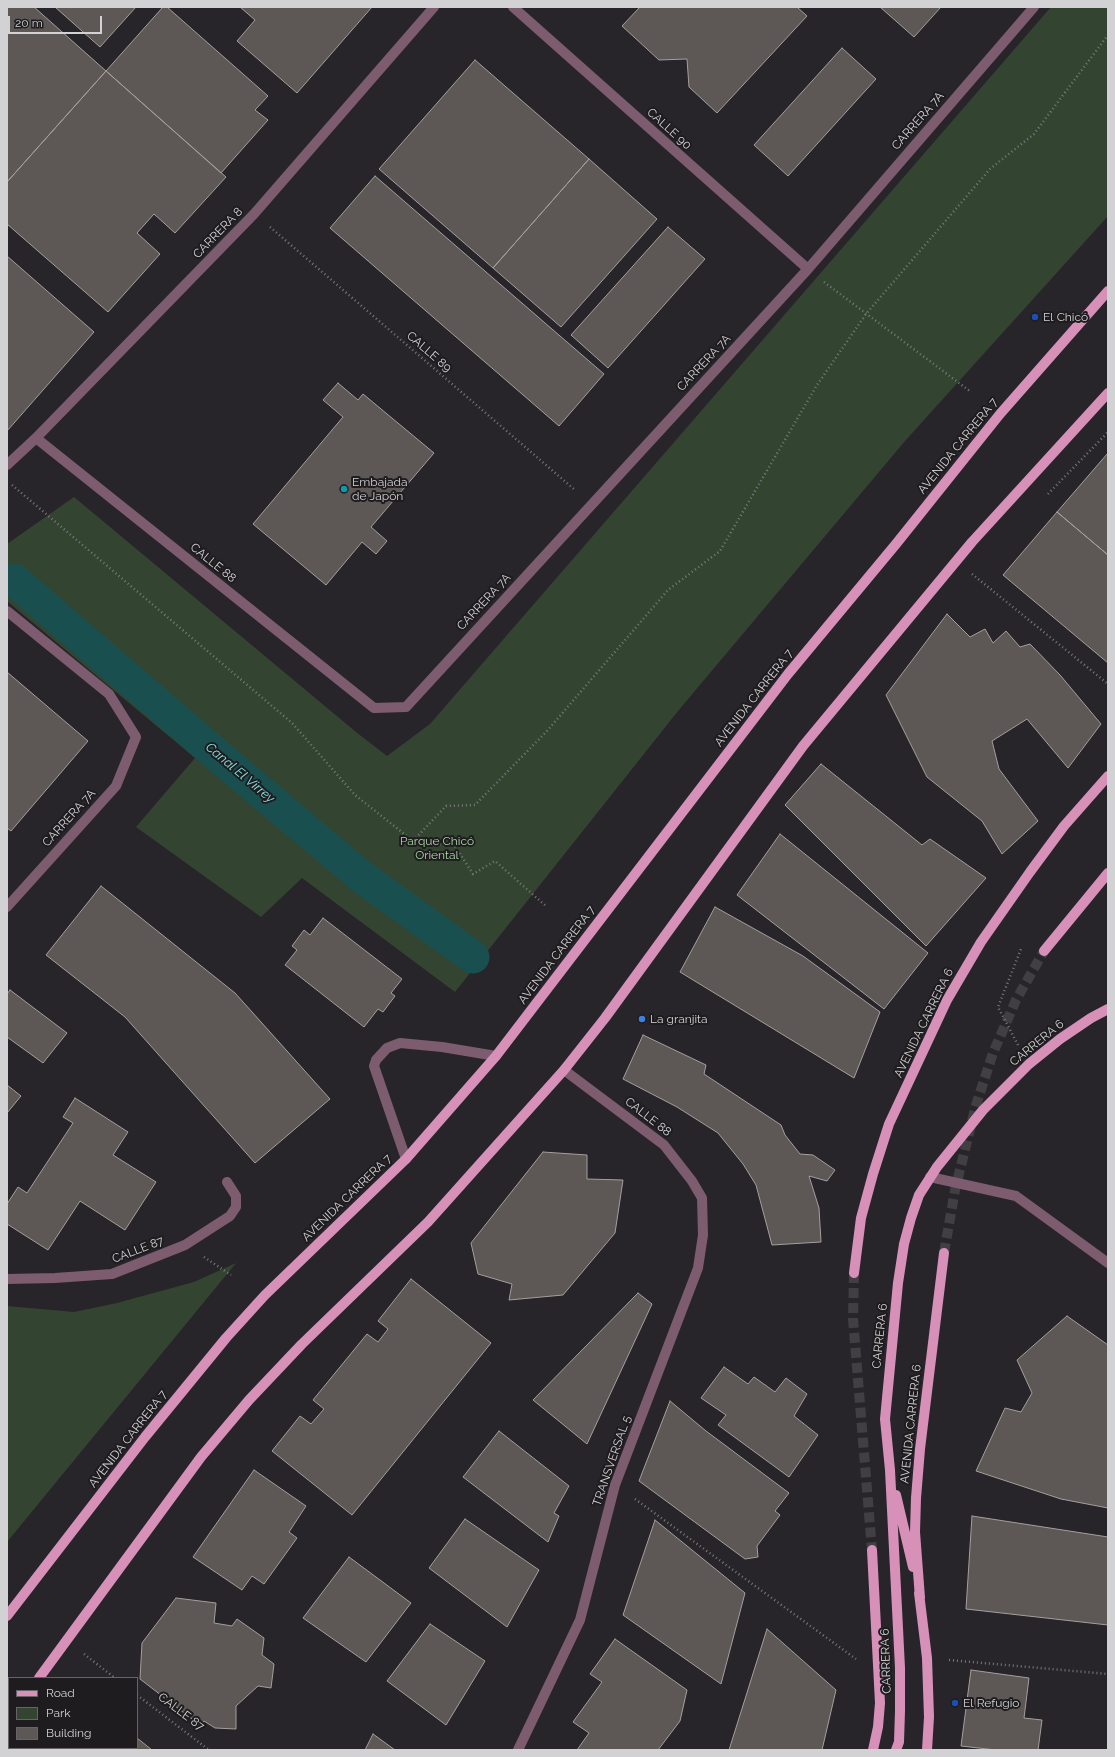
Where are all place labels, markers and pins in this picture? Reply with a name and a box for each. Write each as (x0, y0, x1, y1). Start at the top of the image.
place label: El Chicó (1043, 310, 1088, 324)
marker: El Chicó (1030, 312, 1040, 322)
place label: Embajada de Japón (352, 475, 407, 503)
marker: Embajada de Japón (339, 484, 349, 494)
place label: La granjita (650, 1012, 708, 1026)
marker: La granjita (637, 1014, 647, 1024)
place label: El Refugio (963, 1696, 1020, 1710)
marker: El Refugio (950, 1698, 960, 1708)

